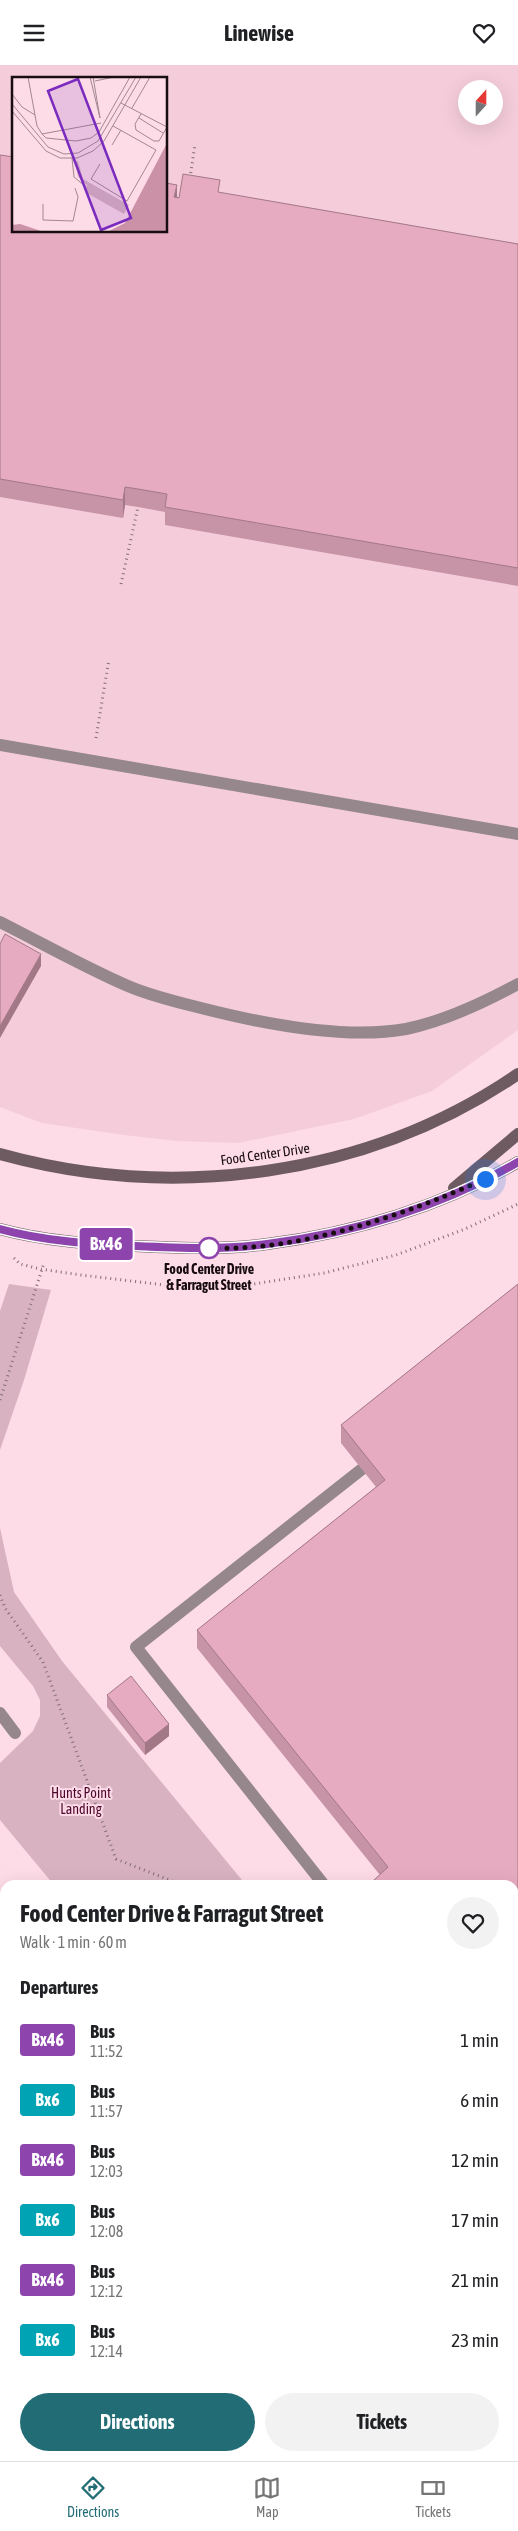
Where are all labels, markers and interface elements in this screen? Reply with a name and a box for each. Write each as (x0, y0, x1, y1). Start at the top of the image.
icon: menu (20, 19, 48, 47)
icon: heart (470, 19, 498, 47)
text: Linewise (224, 20, 294, 46)
inset map (12, 77, 168, 233)
north arrow (458, 80, 502, 125)
map controls (458, 80, 503, 125)
street label: Food Center Drive (219, 1140, 311, 1168)
your location (473, 1167, 498, 1192)
line badge: Bx46 (71, 1228, 141, 1260)
text: Bx46 (90, 1233, 122, 1254)
marker: Food Center Drive & Farragut Street (198, 1237, 220, 1259)
place label: Food Center Drive & Farragut Street (164, 1261, 254, 1293)
park label: Hunts Point Landing (51, 1785, 111, 1817)
button: heart (447, 1897, 499, 1949)
text: Food Center Drive & Farragut Street (20, 1900, 323, 1927)
text: Walk · 1 min · 60 m (20, 1933, 127, 1951)
text: Departures (20, 1976, 98, 1998)
text: Bus (90, 2020, 115, 2042)
text: Bx46 (31, 2029, 64, 2050)
text: 1 min (460, 2029, 499, 2051)
text: 11:52 (90, 2042, 123, 2060)
text: Bus (90, 2080, 115, 2102)
text: Bx6 (35, 2089, 60, 2110)
text: 6 min (460, 2089, 499, 2111)
text: 11:57 (90, 2102, 123, 2120)
text: Bus (90, 2140, 115, 2162)
text: Bx46 (31, 2149, 64, 2170)
text: 12 min (451, 2149, 499, 2171)
text: 12:03 (90, 2162, 123, 2180)
text: Bus (90, 2200, 115, 2222)
text: Bx6 (35, 2209, 60, 2230)
text: 17 min (451, 2209, 499, 2231)
text: 12:08 (90, 2222, 123, 2240)
text: Bus (90, 2260, 115, 2282)
text: Bx46 (31, 2269, 64, 2290)
text: 21 min (451, 2269, 499, 2291)
text: 12:12 (90, 2282, 123, 2300)
text: Bus (90, 2320, 115, 2342)
text: Bx6 (35, 2329, 60, 2350)
text: 23 min (451, 2329, 499, 2351)
text: 12:14 (90, 2342, 123, 2360)
button: Directions (20, 2393, 255, 2451)
button: Tickets (265, 2393, 499, 2451)
tab: Directions (67, 2474, 119, 2520)
tab: Map (253, 2474, 281, 2520)
tab: Tickets (415, 2474, 451, 2520)

